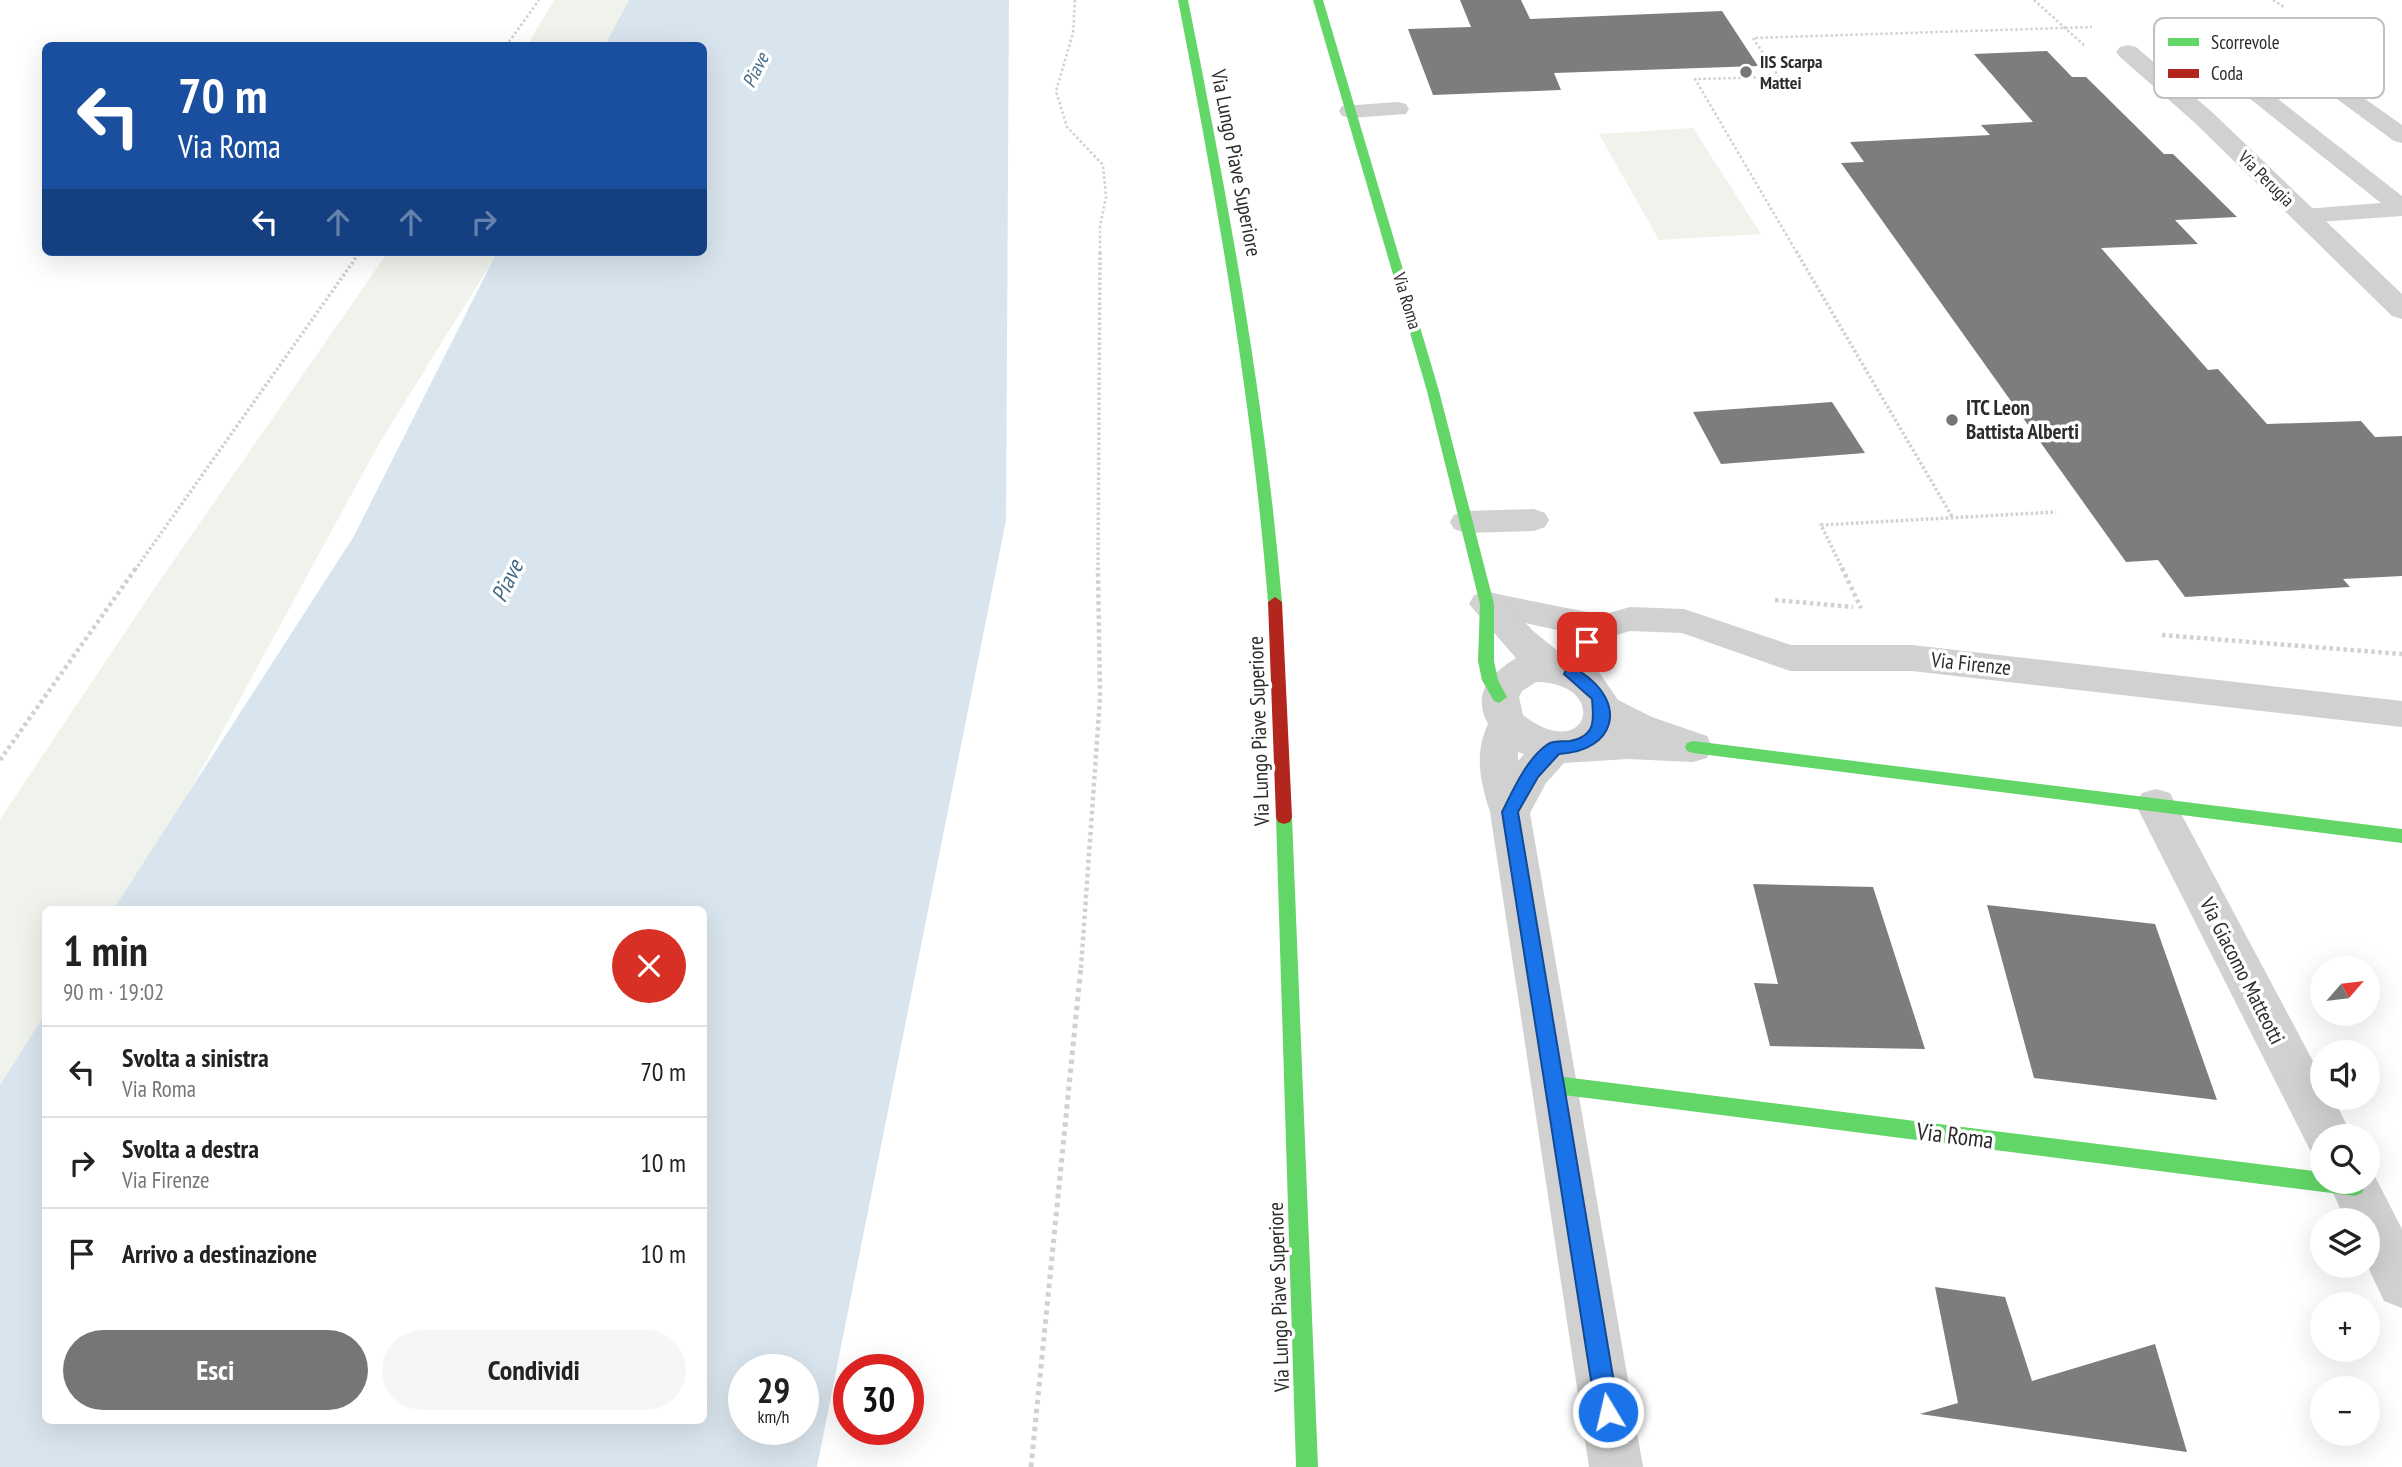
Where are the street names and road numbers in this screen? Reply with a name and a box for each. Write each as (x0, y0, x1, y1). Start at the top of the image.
street label: Via Lungo Piave Superiore (1205, 66, 1268, 259)
street label: Via Perugia (2233, 145, 2299, 211)
street label: Via Roma (1388, 269, 1427, 332)
street label: Via Lungo Piave Superiore (1242, 636, 1275, 827)
street label: Via Firenze (1929, 646, 2012, 681)
street label: Via Giacomo Matteotti (2193, 892, 2291, 1048)
street label: Via Roma (1914, 1115, 1995, 1156)
street label: Via Lungo Piave Superiore (1262, 1202, 1295, 1393)

